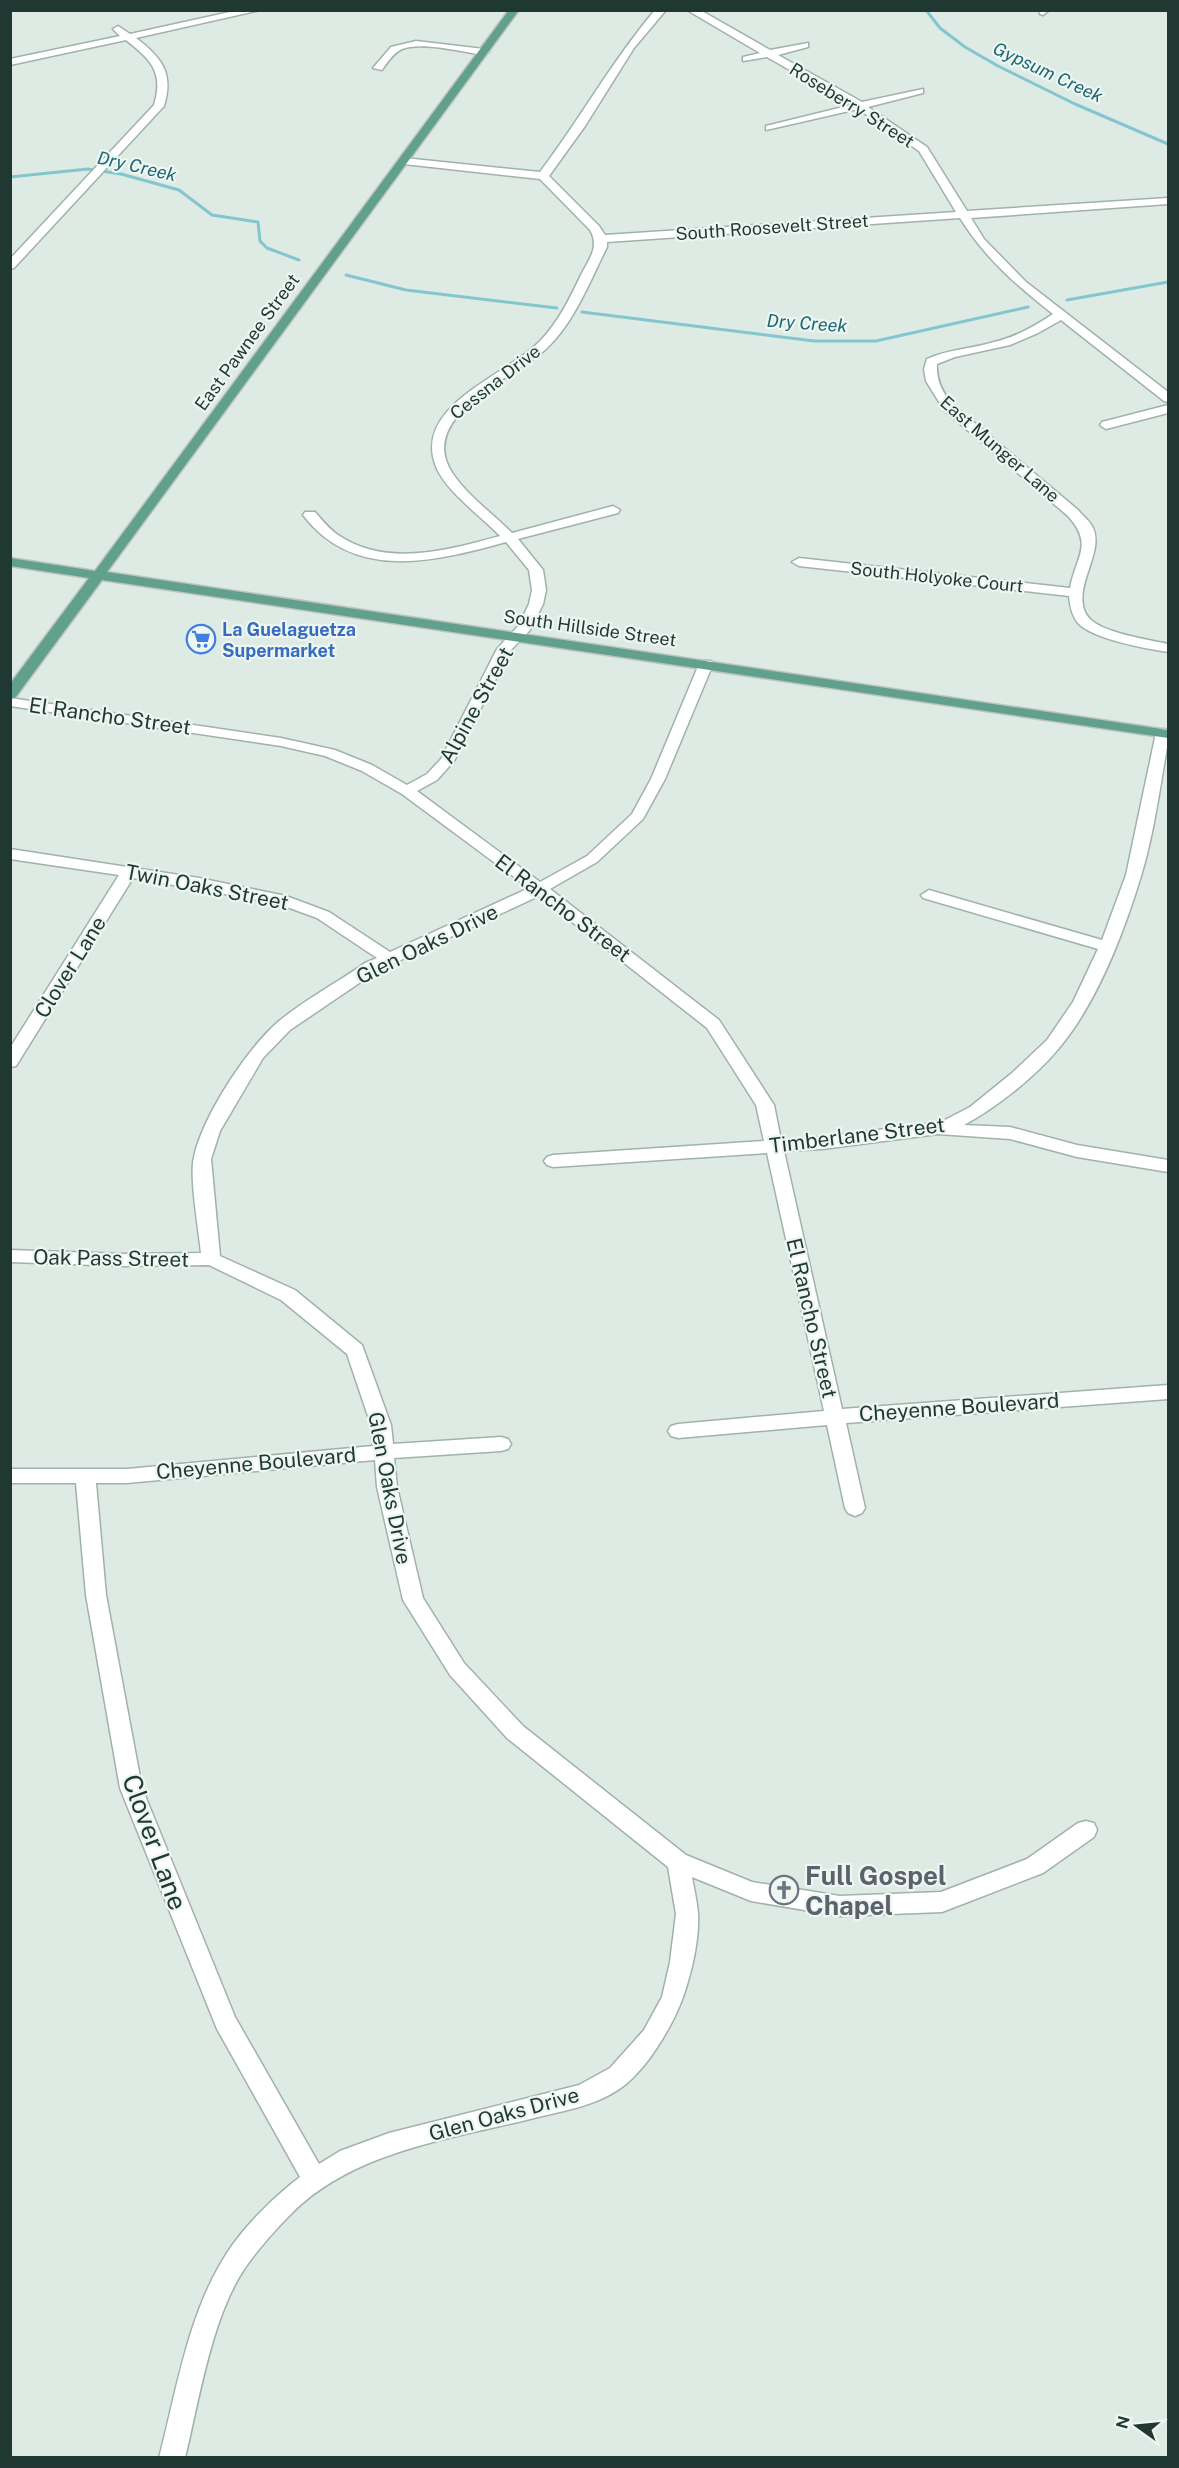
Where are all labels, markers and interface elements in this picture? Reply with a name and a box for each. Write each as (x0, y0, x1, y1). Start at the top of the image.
water label: Gypsum Creek (990, 37, 1106, 107)
street label: Roseberry Street (786, 58, 918, 152)
water label: Dry Creek (95, 147, 179, 185)
street label: South Roosevelt Street (675, 210, 869, 244)
street label: East Pawnee Street (190, 270, 304, 414)
water label: Dry Creek (766, 310, 848, 336)
street label: Cessna Drive (446, 340, 544, 424)
street label: East Munger Lane (936, 391, 1064, 507)
street label: South Holyoke Court (849, 557, 1025, 597)
street label: South Hillside Street (502, 605, 678, 651)
place label: La Guelaguetza Supermarket (222, 619, 356, 661)
supermarket icon: La Guelaguetza Supermarket (185, 623, 217, 655)
street label: Alpine Street (434, 642, 518, 768)
street label: El Rancho Street (27, 692, 193, 740)
street label: El Rancho Street (490, 849, 636, 967)
street label: Twin Oaks Street (123, 859, 291, 915)
street label: Glen Oaks Drive (352, 899, 502, 989)
street label: Clover Lane (29, 912, 111, 1022)
street label: Timberlane Street (768, 1112, 946, 1158)
street label: El Rancho Street (781, 1236, 843, 1400)
street label: Oak Pass Street (33, 1244, 189, 1272)
street label: Cheyenne Boulevard (858, 1388, 1060, 1426)
street label: Glen Oaks Drive (363, 1410, 417, 1566)
street label: Cheyenne Boulevard (155, 1442, 357, 1484)
street label: Clover Lane (116, 1770, 194, 1914)
place label: Full Gospel Chapel (805, 1860, 947, 1921)
church icon: Full Gospel Chapel (768, 1874, 800, 1906)
street label: Glen Oaks Drive (426, 2082, 582, 2146)
north arrow (1107, 2396, 1167, 2456)
text: N (1112, 2414, 1134, 2431)

